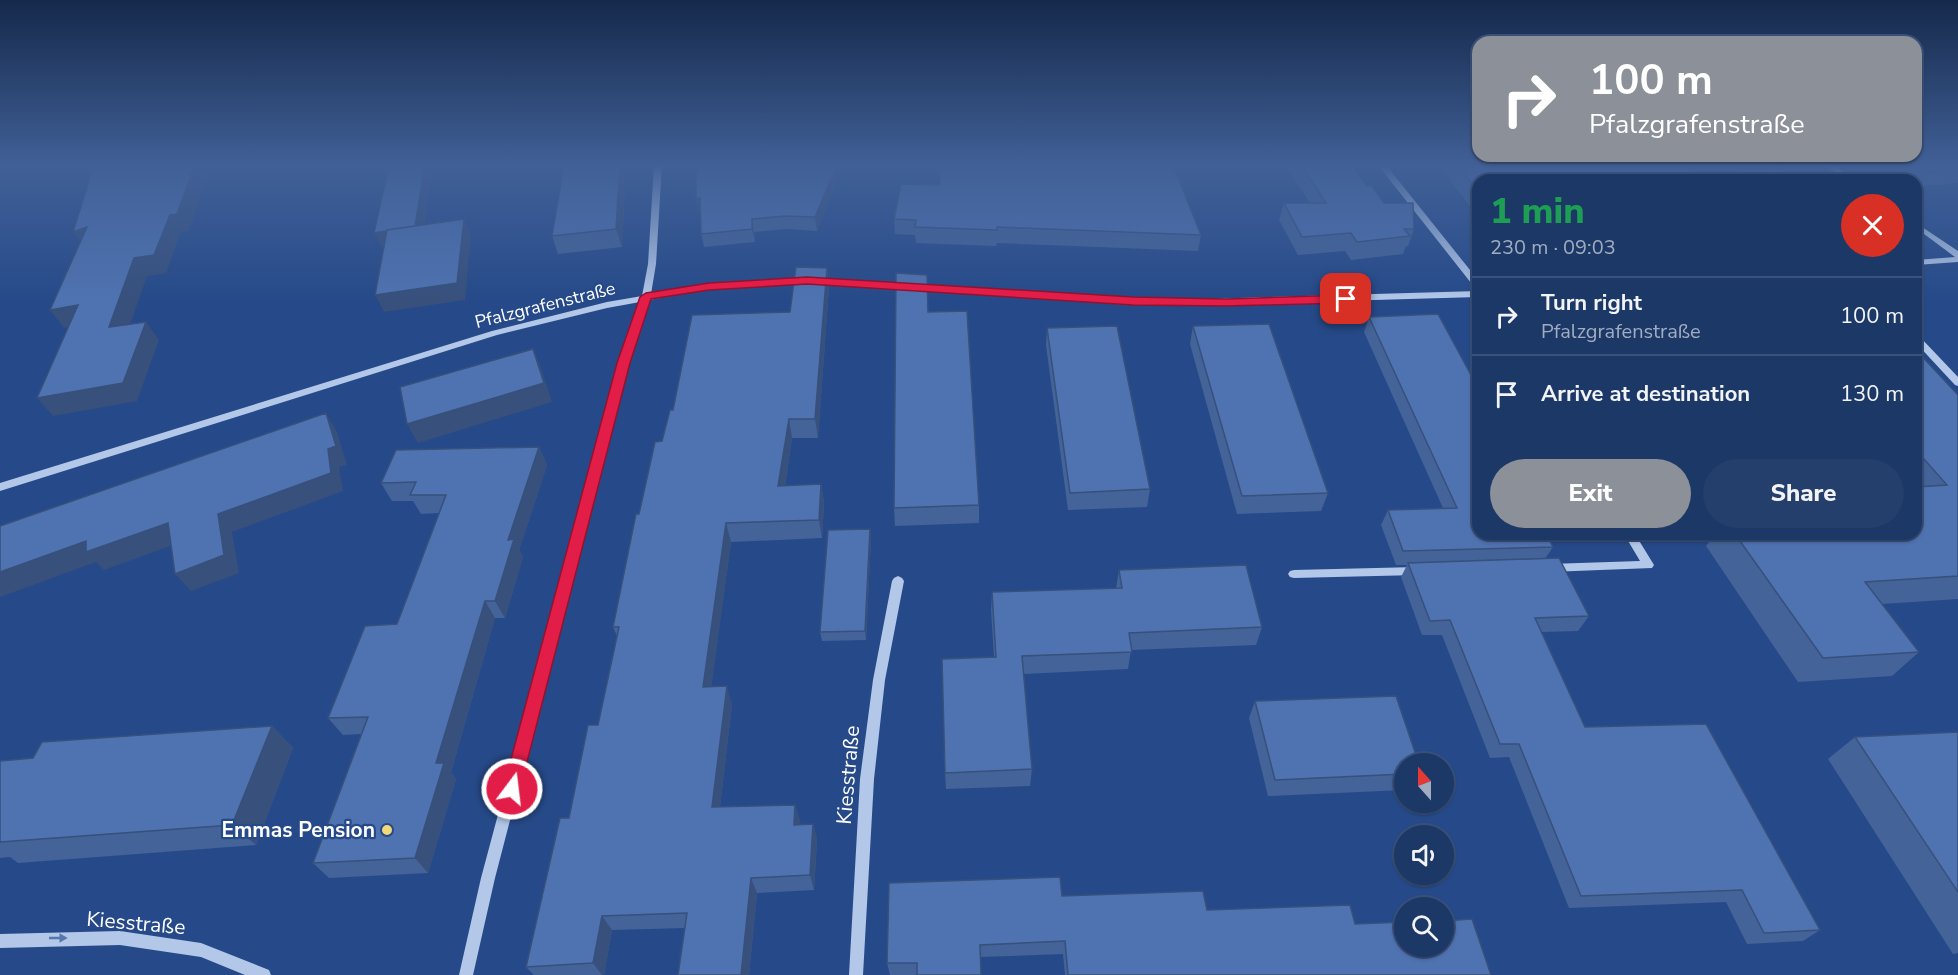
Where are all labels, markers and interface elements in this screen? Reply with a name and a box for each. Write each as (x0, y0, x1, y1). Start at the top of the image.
text: 100 m (1589, 52, 1713, 109)
icon: right (1490, 60, 1568, 138)
text: Pfalzgrafenstraße (1589, 106, 1805, 143)
text: 1 min (1490, 187, 1585, 236)
button: close (1841, 194, 1904, 257)
text: 230 m · 09:03 (1490, 234, 1616, 261)
pin (1320, 273, 1371, 324)
street label: Pfalzgrafenstraße (472, 276, 618, 334)
icon: arrive (1329, 282, 1362, 315)
text: Turn right (1541, 288, 1642, 318)
icon: right (1490, 300, 1523, 333)
text: 100 m (1840, 301, 1904, 331)
text: Pfalzgrafenstraße (1541, 318, 1701, 345)
icon: arrive (1490, 378, 1523, 411)
text: Arrive at destination (1541, 379, 1750, 409)
text: 130 m (1840, 379, 1904, 409)
button: Exit (1490, 459, 1691, 528)
button: Share (1703, 459, 1904, 528)
street label: Kiesstraße (830, 724, 866, 826)
north arrow (1394, 753, 1454, 813)
map controls (1394, 753, 1454, 957)
position arrow (480, 757, 544, 821)
place label: Emmas Pension (221, 816, 375, 844)
marker: Emmas Pension (380, 823, 394, 837)
button: sound (1394, 825, 1454, 885)
button: search (1394, 897, 1454, 957)
street label: Kiesstraße (85, 905, 187, 941)
one-way arrow (49, 933, 68, 943)

